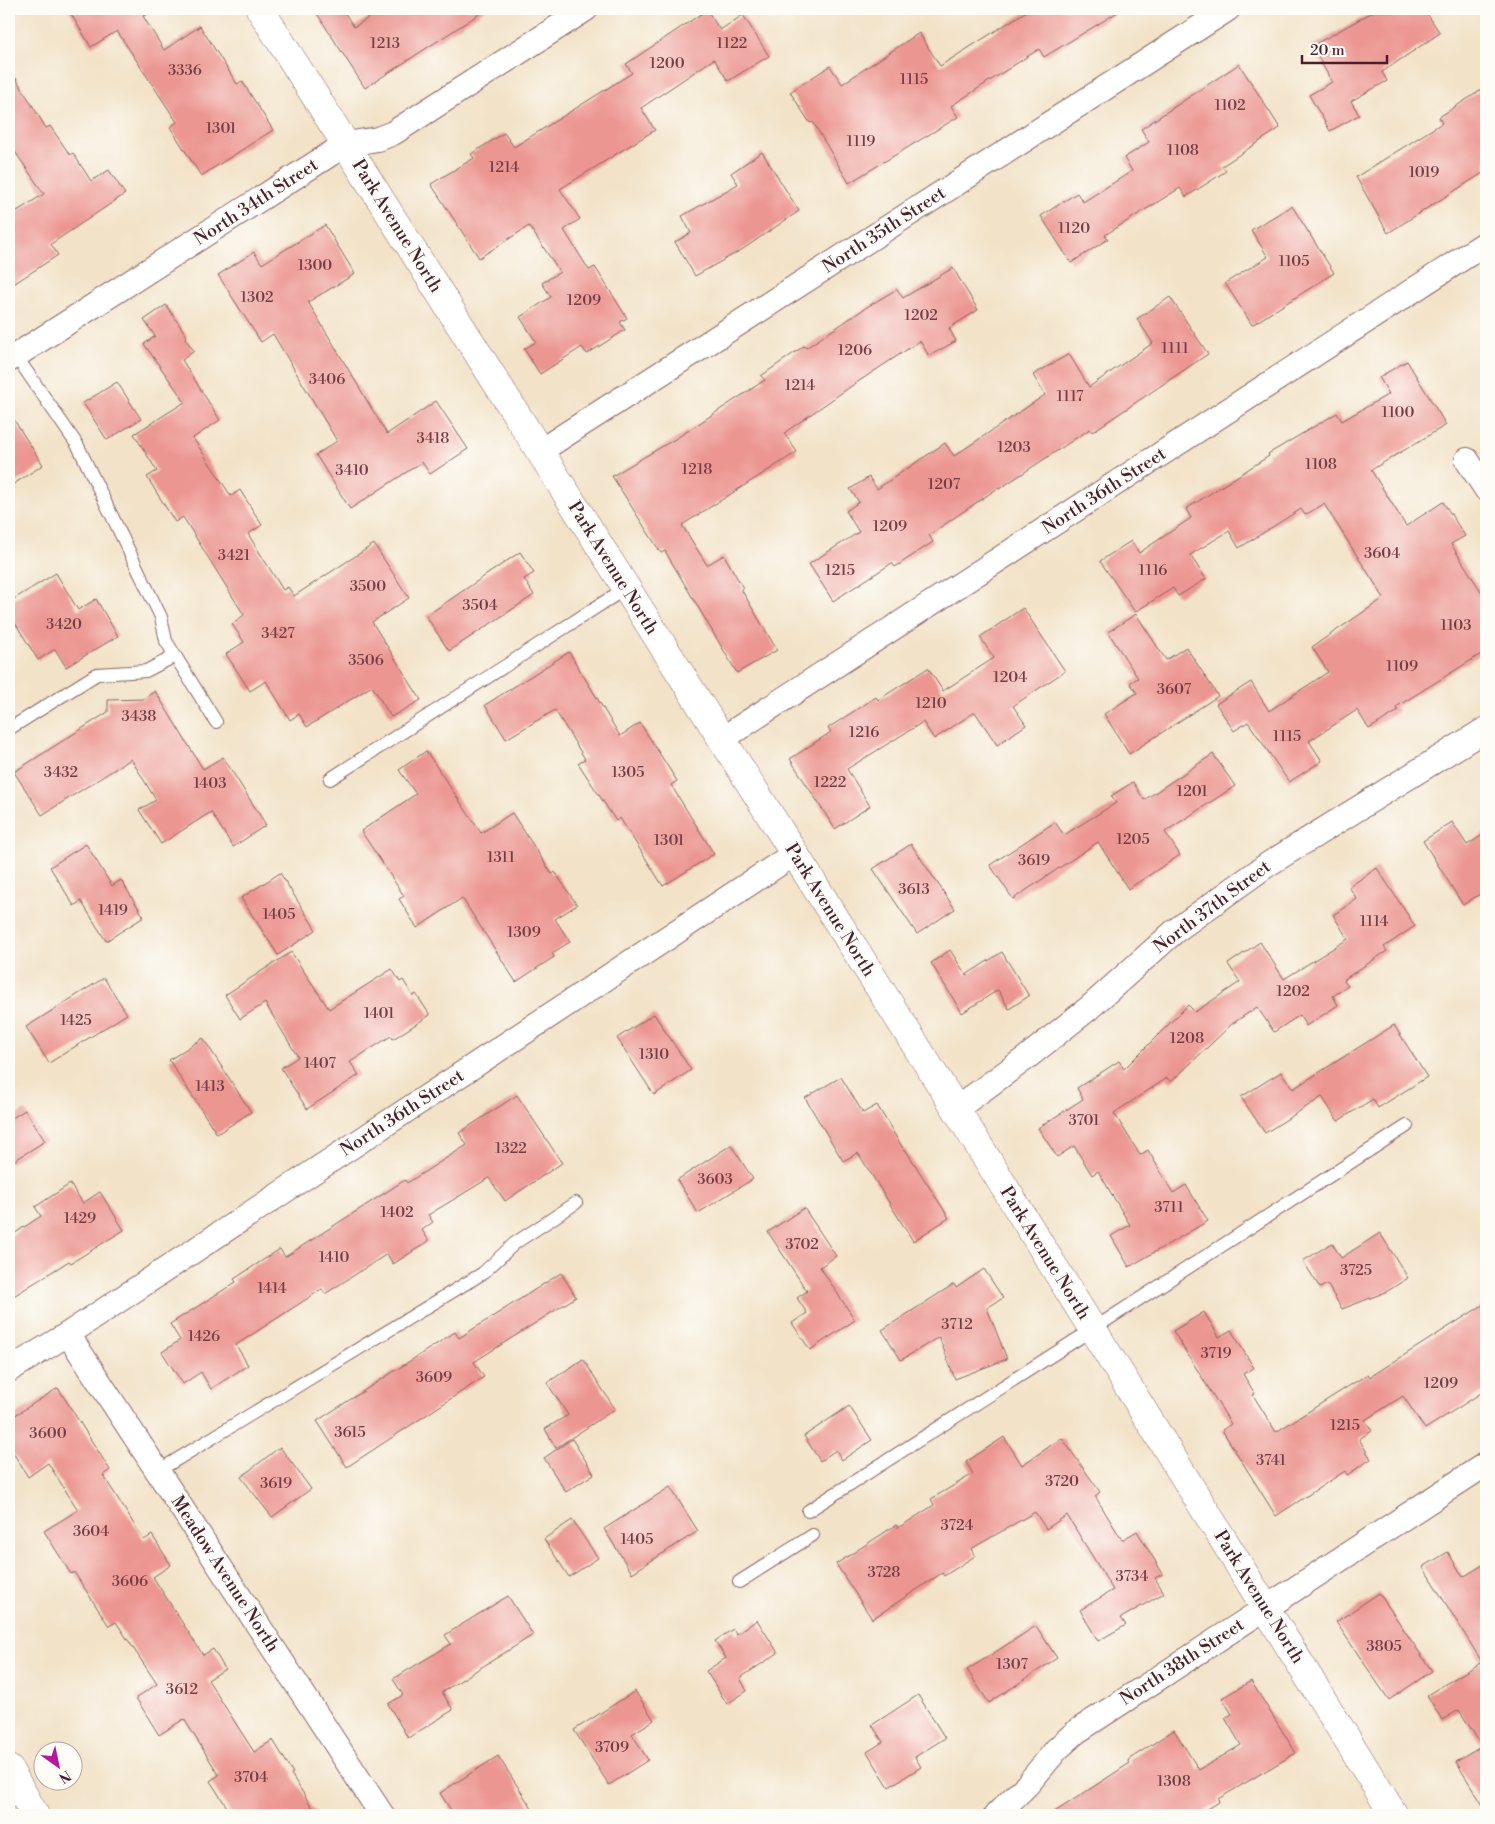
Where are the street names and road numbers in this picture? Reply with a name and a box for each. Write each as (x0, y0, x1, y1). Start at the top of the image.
street label: North 34th Street (190, 153, 323, 251)
street label: Park Avenue North (347, 155, 447, 297)
street label: North 35th Street (818, 181, 950, 278)
street label: North 36th Street (1038, 442, 1171, 540)
street label: Park Avenue North (563, 497, 663, 639)
street label: Park Avenue North (780, 839, 880, 981)
street label: North 37th Street (1149, 855, 1276, 959)
street label: North 36th Street (336, 1064, 469, 1162)
street label: Park Avenue North (995, 1182, 1095, 1324)
street label: Meadow Avenue North (166, 1491, 284, 1657)
street label: Park Avenue North (1209, 1526, 1309, 1668)
street label: North 38th Street (1116, 1613, 1249, 1711)

